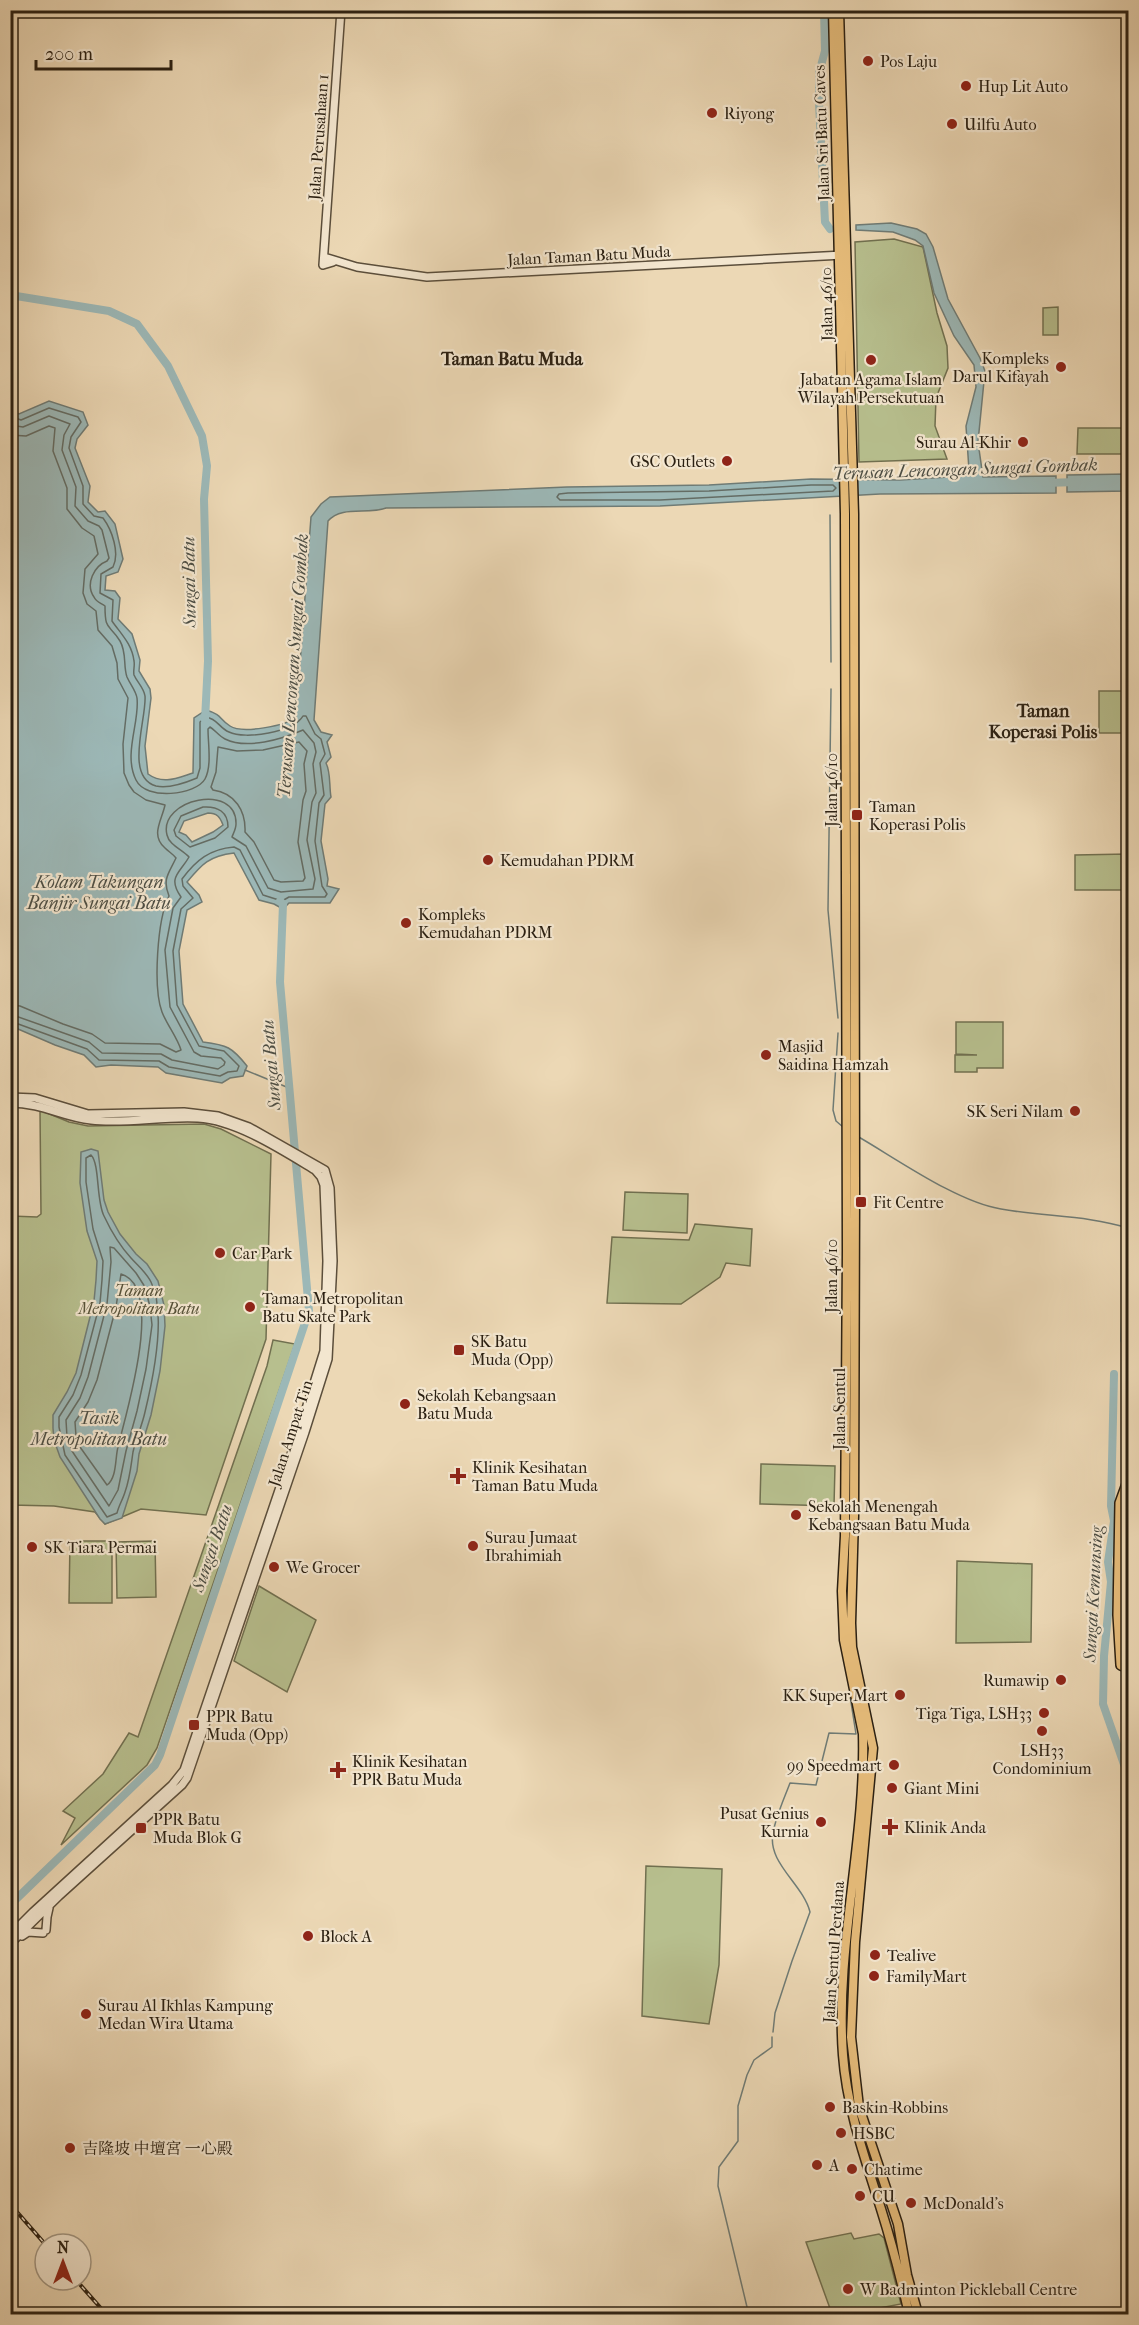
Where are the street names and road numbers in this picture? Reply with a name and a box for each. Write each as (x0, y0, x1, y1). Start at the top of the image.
street label: Jalan Sri Batu Caves (810, 64, 833, 203)
street label: Jalan Perusahaan 1 (304, 73, 332, 203)
street label: Jalan Taman Batu Muda (505, 242, 672, 269)
street label: Jalan 46/10 (816, 267, 837, 343)
street label: Jalan 46/10 (822, 753, 841, 829)
street label: Jalan 46/10 (822, 1239, 841, 1315)
street label: Jalan Sentul (830, 1367, 849, 1452)
street label: Jalan Ampat Tin (264, 1377, 317, 1491)
street label: Jalan Sentul Perdana (819, 1880, 848, 2026)

